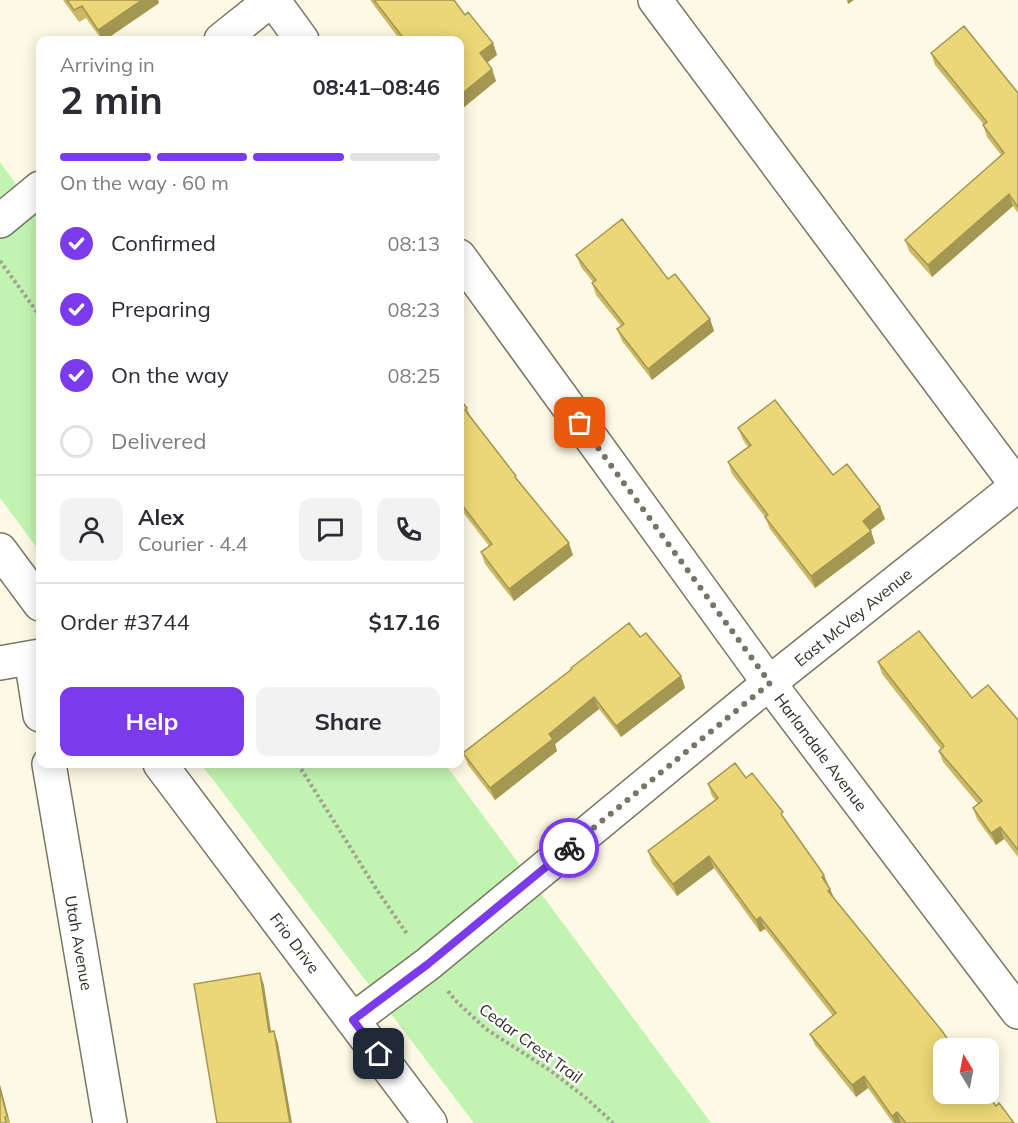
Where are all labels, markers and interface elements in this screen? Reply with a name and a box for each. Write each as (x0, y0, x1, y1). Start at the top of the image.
text: Arriving in (60, 52, 155, 77)
text: 08:41–08:46 (312, 73, 440, 101)
text: 2 min (60, 75, 163, 124)
text: On the way · 60 m (60, 170, 229, 195)
icon: check (60, 227, 93, 260)
text: Confirmed (111, 229, 216, 257)
text: 08:13 (387, 231, 440, 256)
icon: check (60, 293, 93, 326)
text: Preparing (111, 295, 211, 323)
text: 08:23 (387, 297, 440, 322)
icon: check (60, 359, 93, 392)
text: On the way (111, 361, 229, 389)
text: 08:25 (387, 363, 440, 388)
pin (554, 397, 605, 448)
icon: bag (563, 406, 596, 439)
text: Delivered (111, 427, 206, 455)
button: person (60, 498, 123, 561)
button: chat (299, 498, 362, 561)
button: phone (377, 498, 440, 561)
text: Alex (138, 503, 184, 531)
text: Courier · 4.4 (138, 531, 248, 556)
street label: East McVey Avenue (790, 563, 916, 671)
text: Order #3744 (60, 608, 190, 636)
text: $17.16 (369, 608, 440, 636)
button: Help (60, 687, 244, 756)
button: Share (256, 687, 440, 756)
street label: Harlandale Avenue (770, 689, 872, 815)
courier (539, 818, 599, 878)
icon: bike (553, 832, 586, 865)
street label: Utah Avenue (61, 894, 97, 992)
street label: Frio Drive (266, 909, 324, 977)
street label: Cedar Crest Trail (476, 999, 586, 1087)
pin (353, 1028, 404, 1079)
icon: home (362, 1037, 395, 1070)
north arrow (933, 1038, 999, 1104)
map controls (933, 1038, 999, 1104)

